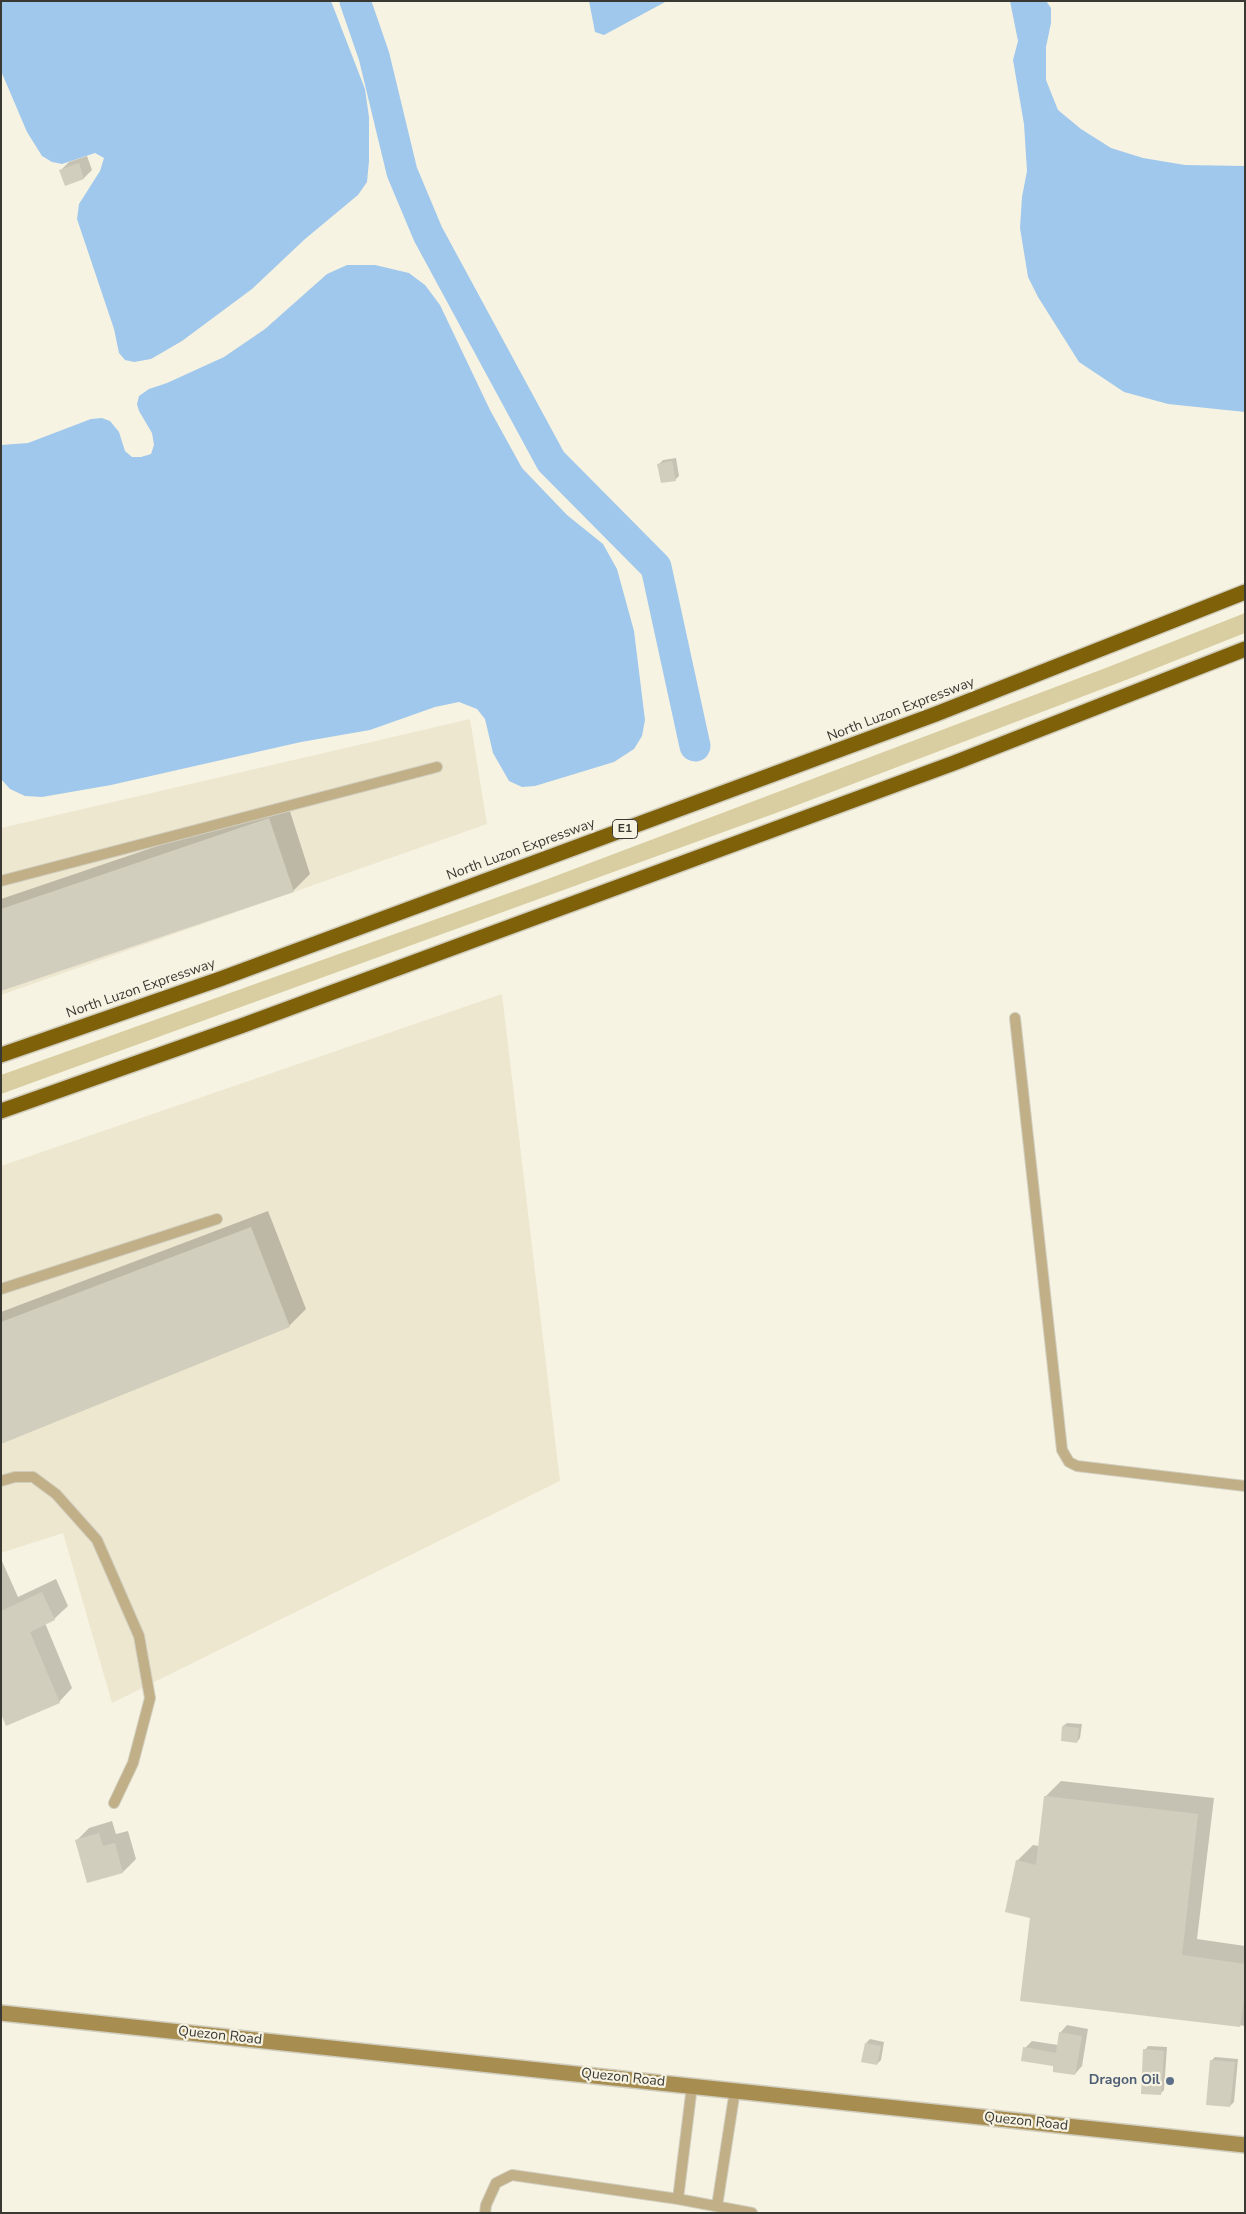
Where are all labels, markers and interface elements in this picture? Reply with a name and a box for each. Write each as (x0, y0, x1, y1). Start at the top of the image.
street label: North Luzon Expressway (825, 674, 977, 746)
street label: North Luzon Expressway (445, 815, 597, 885)
road number: E1 (612, 820, 638, 839)
street label: North Luzon Expressway (64, 956, 218, 1022)
street label: Quezon Road (177, 2023, 263, 2049)
street label: Quezon Road (580, 2065, 666, 2091)
place label: Dragon Oil (1089, 2073, 1160, 2089)
marker: Dragon Oil (1164, 2075, 1176, 2087)
street label: Quezon Road (983, 2109, 1069, 2135)

